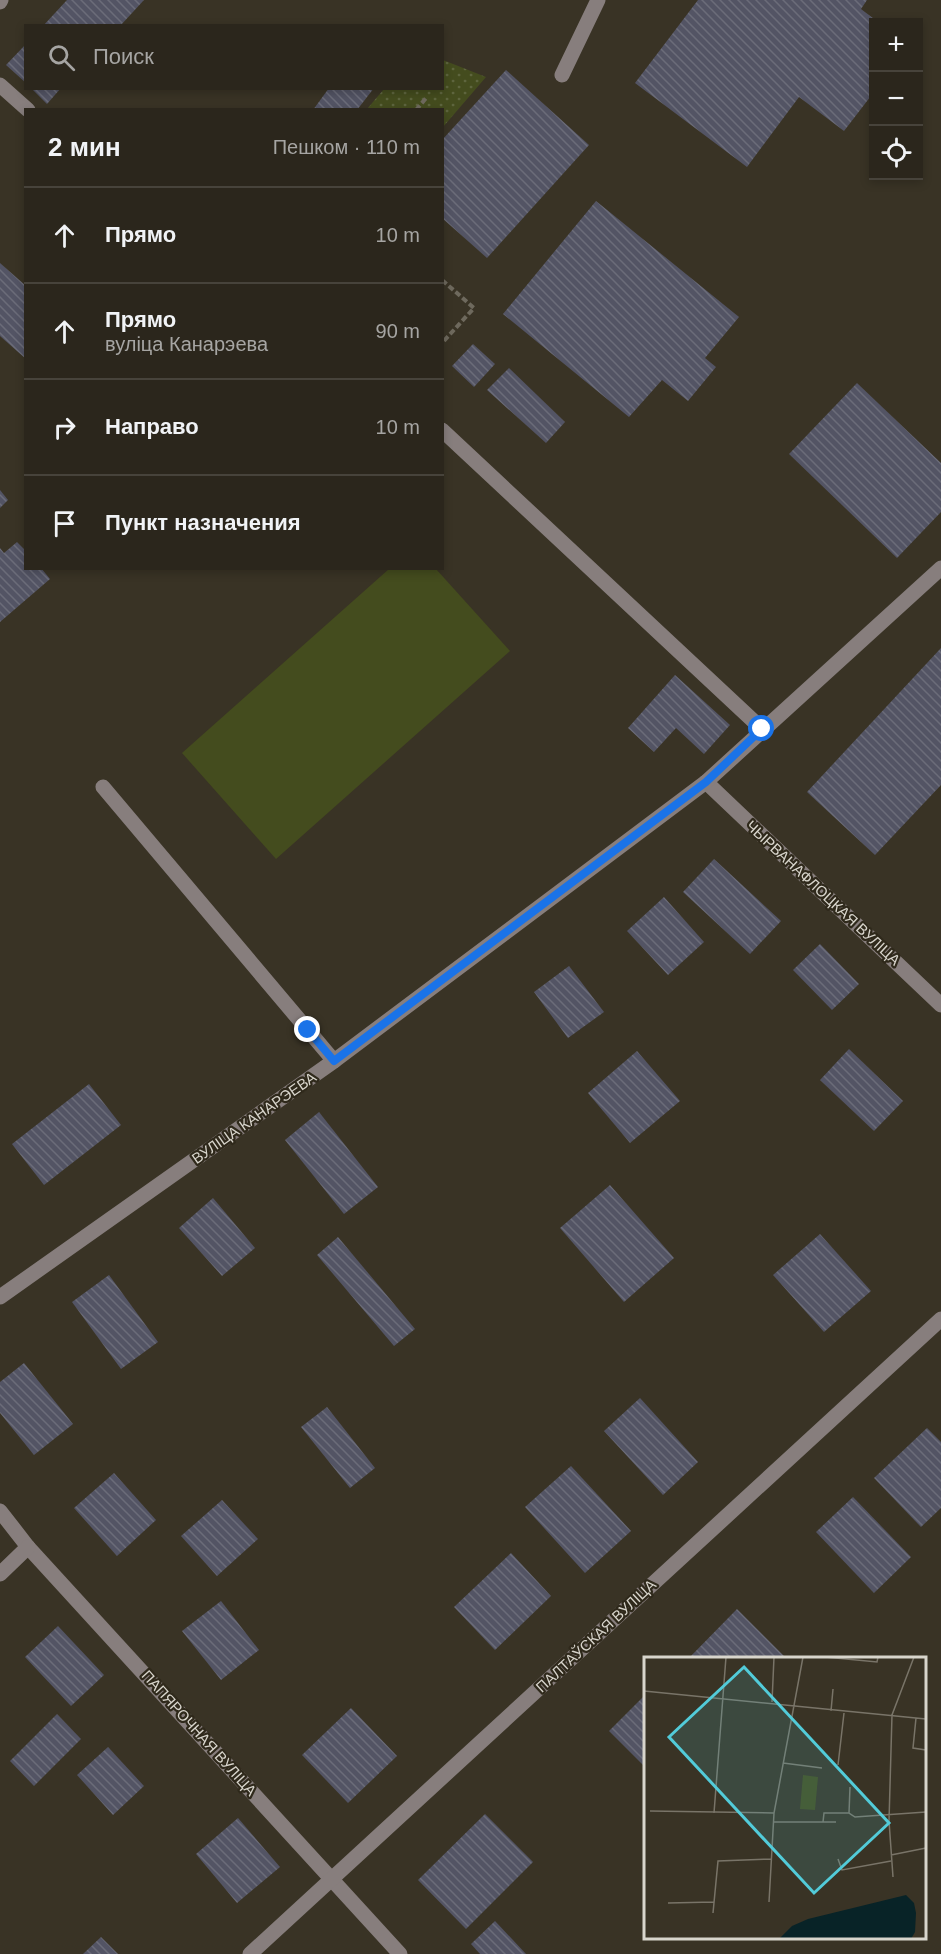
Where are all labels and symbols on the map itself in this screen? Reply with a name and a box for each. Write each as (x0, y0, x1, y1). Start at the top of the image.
route start (748, 715, 774, 741)
street label: ЧЫРВАНАФЛОЦКАЯ ВУЛІЦА (743, 817, 904, 968)
route end (294, 1016, 320, 1042)
street label: ВУЛІЦА КАНАРЭЕВА (188, 1068, 319, 1167)
street label: ПАЛТАЎСКАЯ ВУЛІЦА (532, 1576, 659, 1696)
inset map (644, 1657, 926, 1939)
street label: ПАПЯРОЧНАЯ ВУЛІЦА (139, 1667, 260, 1799)

